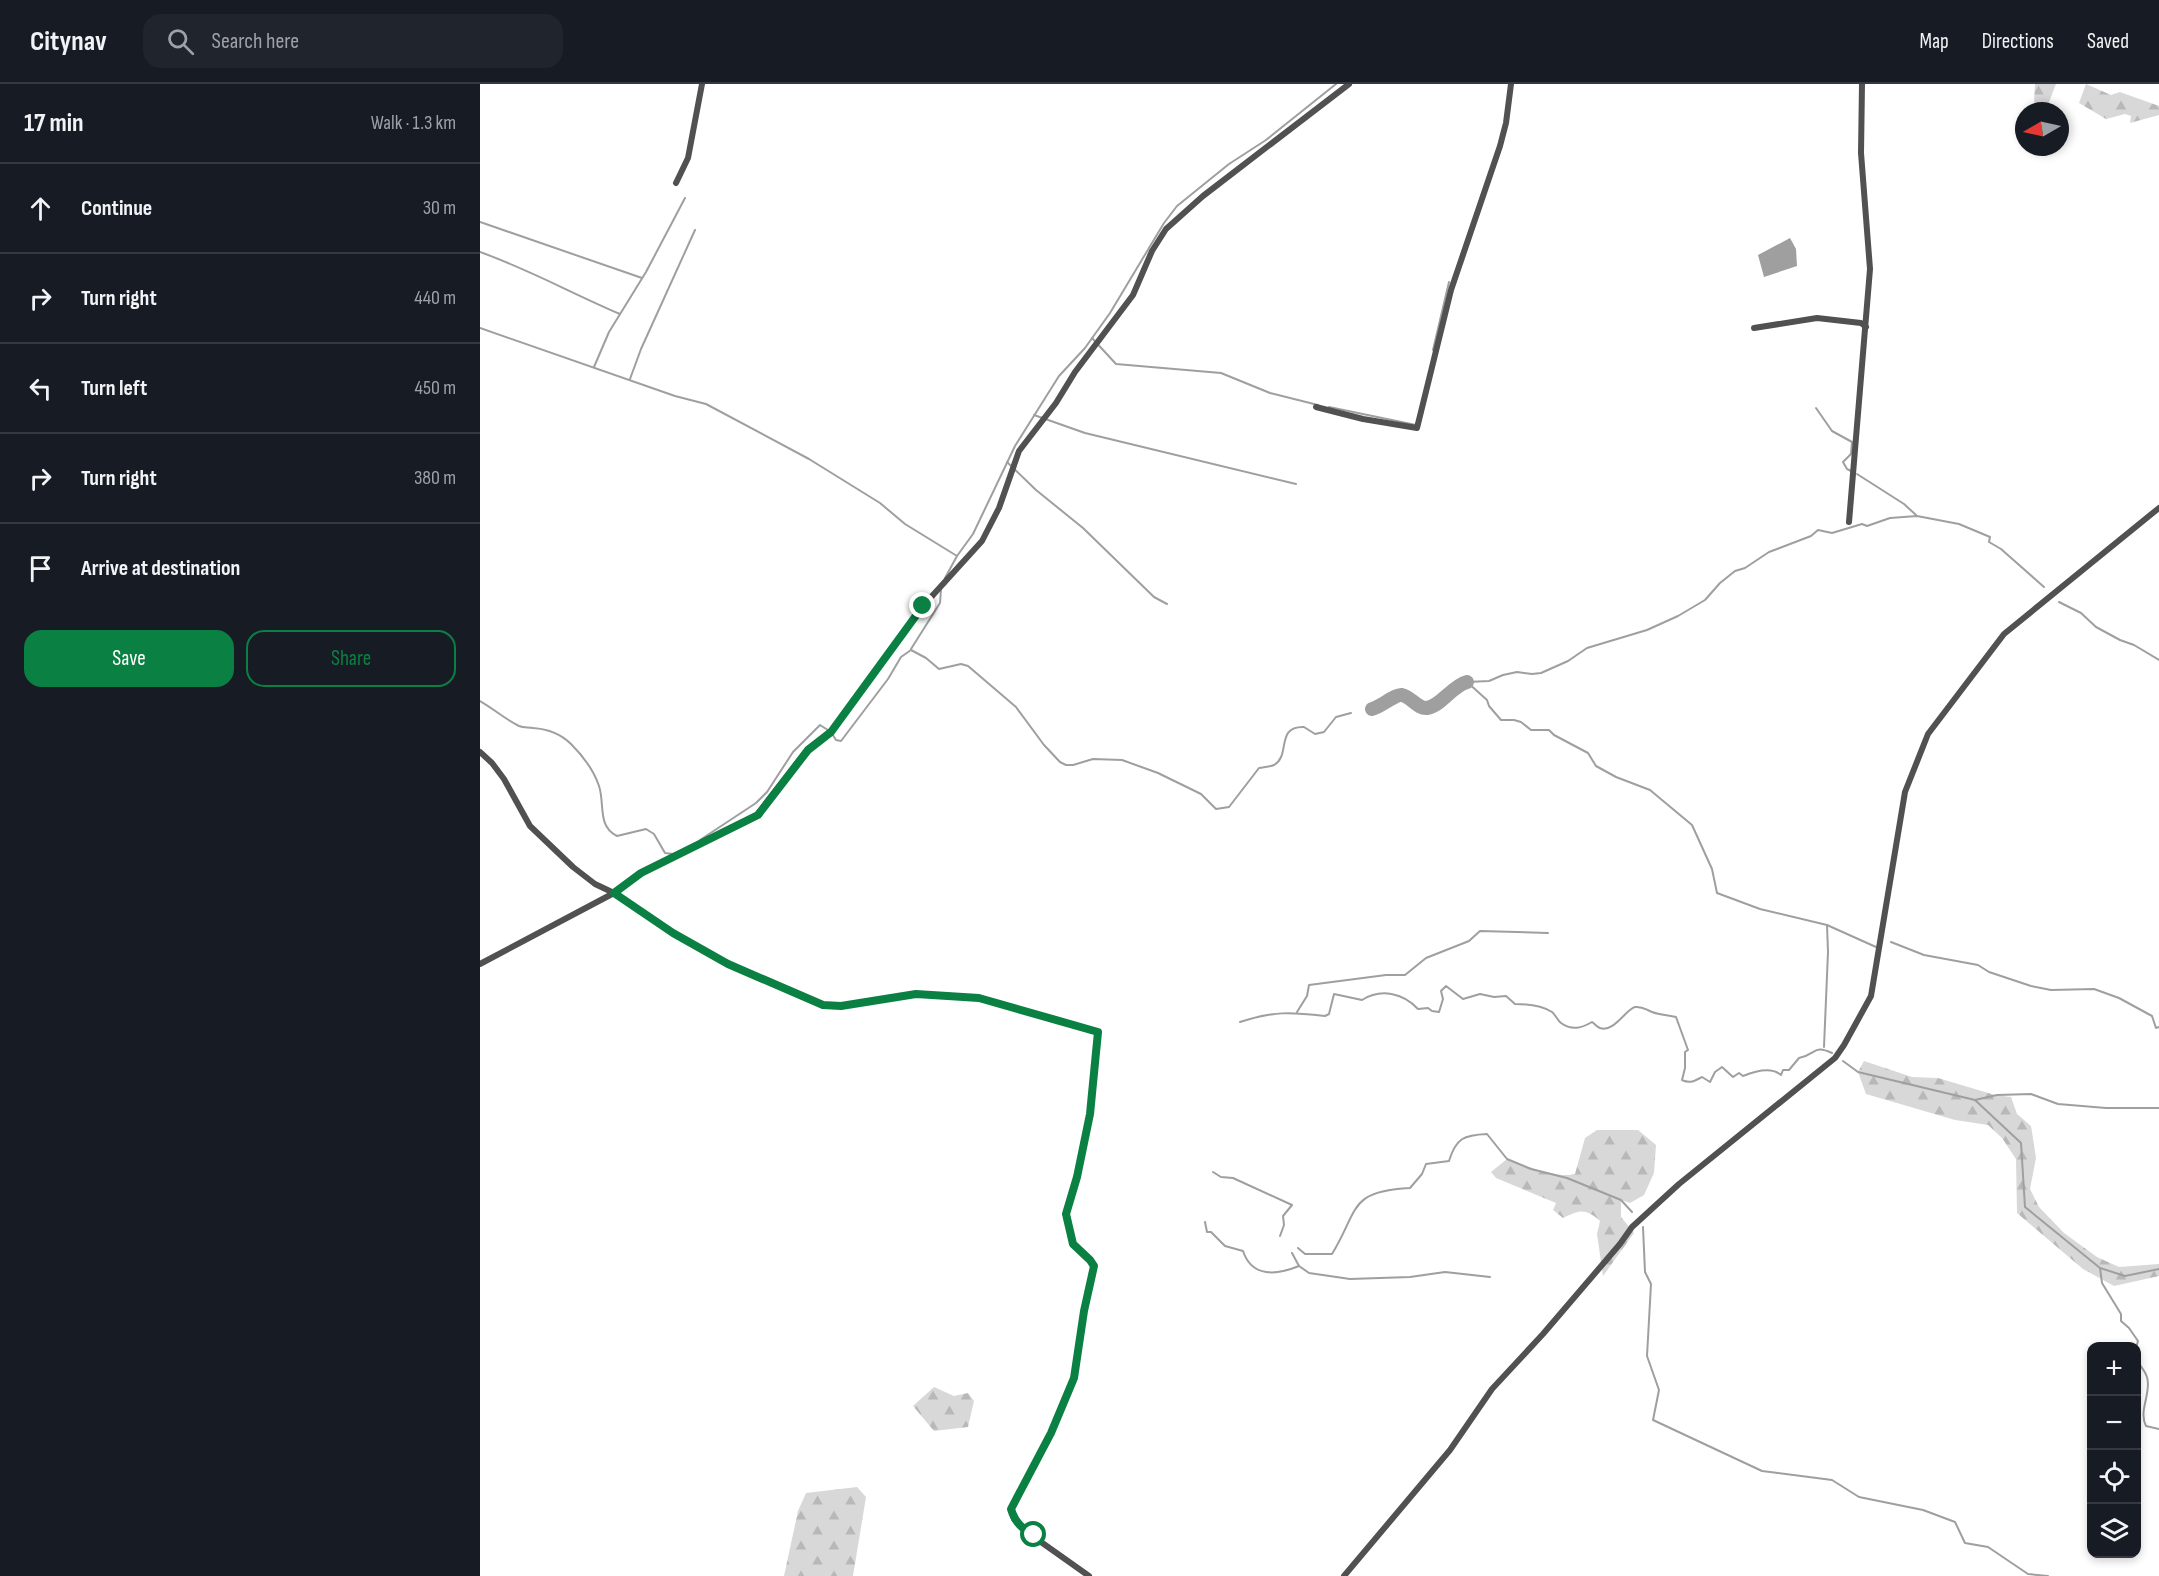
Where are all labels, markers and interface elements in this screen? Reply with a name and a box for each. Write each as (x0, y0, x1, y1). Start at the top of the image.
search box (143, 14, 563, 68)
text: Citynav (30, 25, 107, 58)
icon: search (164, 25, 197, 58)
text: Search here (212, 28, 299, 55)
text: Map (1919, 29, 1949, 54)
text: Directions (1982, 29, 2054, 54)
text: Saved (2087, 29, 2129, 54)
north arrow (2015, 102, 2069, 156)
text: 17 min (24, 108, 84, 139)
text: Walk · 1.3 km (371, 111, 456, 135)
icon: ahead (24, 192, 57, 225)
text: Continue (81, 195, 152, 222)
text: 30 m (423, 196, 456, 220)
icon: right (24, 282, 57, 315)
text: Turn right (81, 285, 157, 312)
text: 440 m (414, 286, 456, 310)
icon: left (24, 372, 57, 405)
text: Turn left (81, 375, 147, 402)
text: 450 m (415, 376, 456, 400)
icon: right (24, 462, 57, 495)
text: Turn right (81, 465, 157, 492)
text: 380 m (414, 466, 456, 490)
icon: arrive (24, 552, 57, 585)
text: Arrive at destination (81, 555, 240, 582)
route end (909, 592, 935, 618)
button: Save (24, 630, 234, 687)
button: Share (246, 630, 456, 687)
map controls (2087, 1342, 2141, 1558)
button: + (2087, 1342, 2141, 1396)
button: − (2087, 1396, 2141, 1450)
button: locate (2087, 1450, 2141, 1504)
button: layers (2087, 1504, 2141, 1558)
route start (1020, 1521, 1046, 1547)

